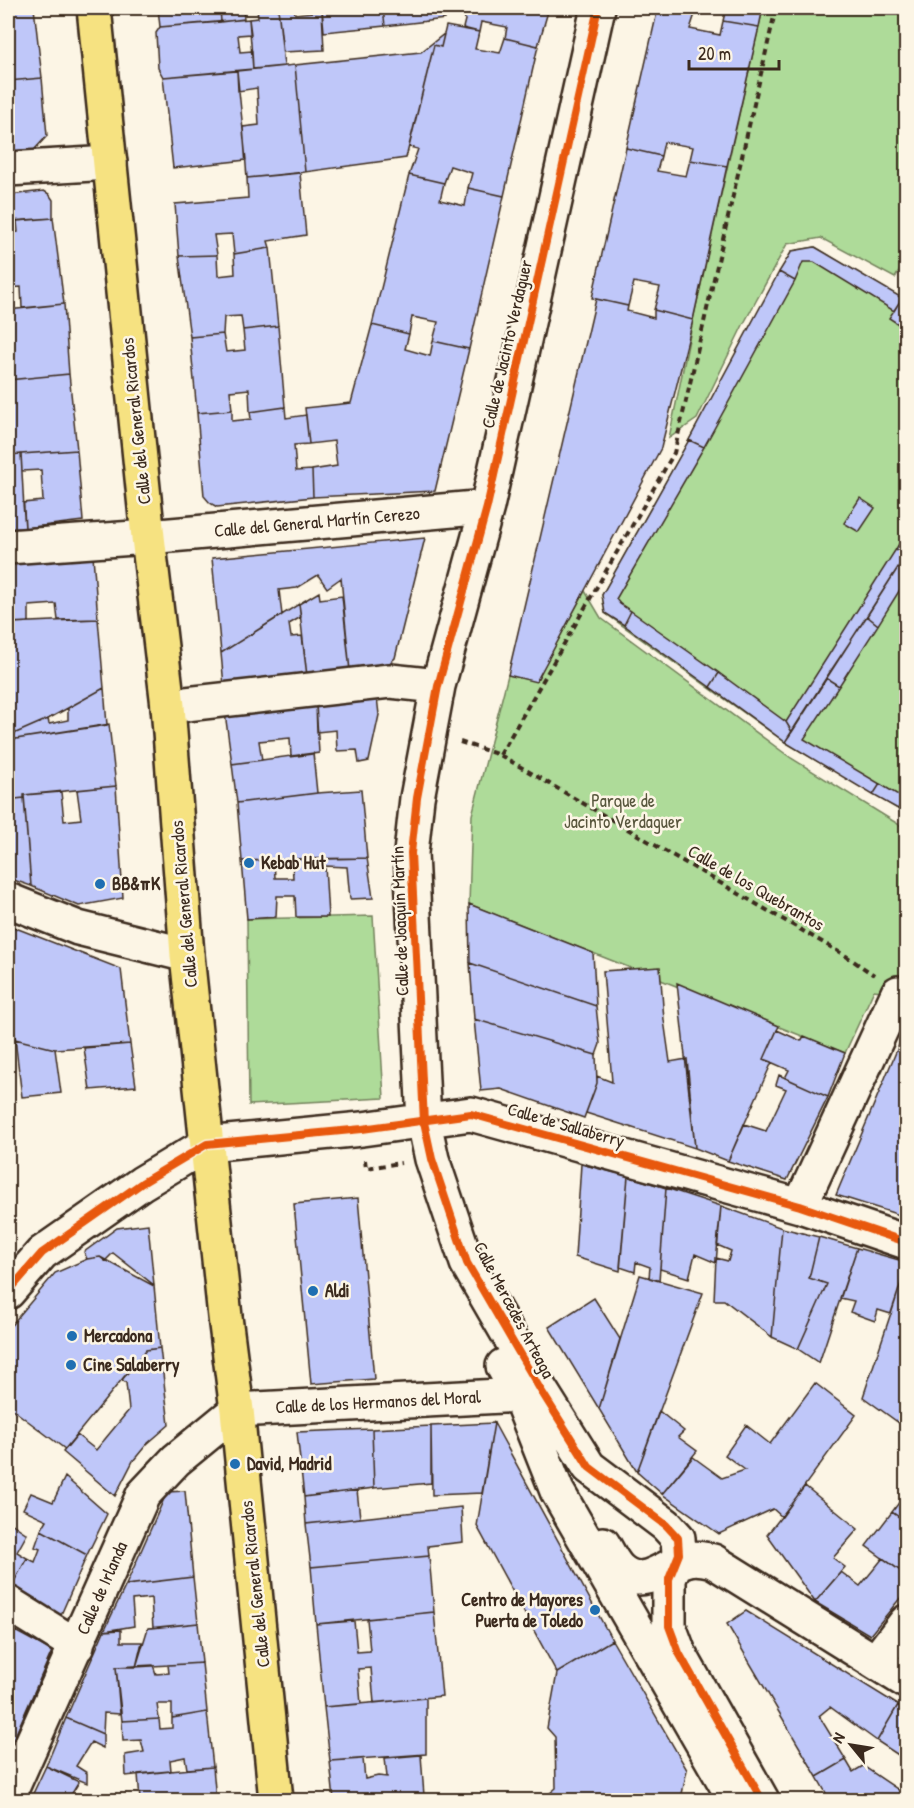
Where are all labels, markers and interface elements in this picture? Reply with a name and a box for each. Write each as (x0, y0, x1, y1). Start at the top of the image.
scale bar (689, 33, 779, 71)
text: 20 m (698, 41, 731, 66)
street label: Calle de Jacinto Verdaguer (475, 257, 538, 431)
street label: Calle del General Ricardos (114, 336, 157, 506)
street label: Calle del General Martín Cerezo (213, 500, 421, 543)
park label: Parque de Jacinto Verdaguer (564, 788, 682, 834)
street label: Calle del General Ricardos (164, 819, 203, 989)
street label: Calle de los Quebrantos (684, 838, 829, 937)
street label: Calle de Joaquín Martín (384, 846, 415, 997)
place label: Kebab Hut (261, 850, 326, 875)
marker: Kebab Hut (242, 856, 256, 870)
place label: BB&πK (112, 871, 161, 896)
marker: BB&πK (93, 877, 107, 891)
street label: Calle de Sallaberry (505, 1096, 628, 1153)
street label: Calle Mercedes Arteaga (468, 1237, 561, 1382)
place label: Aldi (325, 1278, 350, 1303)
marker: Aldi (306, 1284, 320, 1298)
place label: Mercadona (84, 1323, 153, 1348)
marker: Mercadona (65, 1329, 79, 1343)
place label: Cine Salaberry (83, 1352, 180, 1378)
marker: Cine Salaberry (64, 1358, 78, 1372)
street label: Calle de los Hermanos del Moral (275, 1384, 481, 1419)
place label: David, Madrid (247, 1451, 331, 1476)
marker: David, Madrid (228, 1457, 242, 1471)
street label: Calle del General Ricardos (233, 1499, 276, 1669)
street label: Calle de Irlanda (70, 1537, 133, 1638)
place label: Centro de Mayores Puerta de Toledo (461, 1587, 584, 1633)
marker: Centro de Mayores Puerta de Toledo (588, 1603, 602, 1617)
north arrow (821, 1715, 881, 1775)
text: N (826, 1728, 850, 1747)

